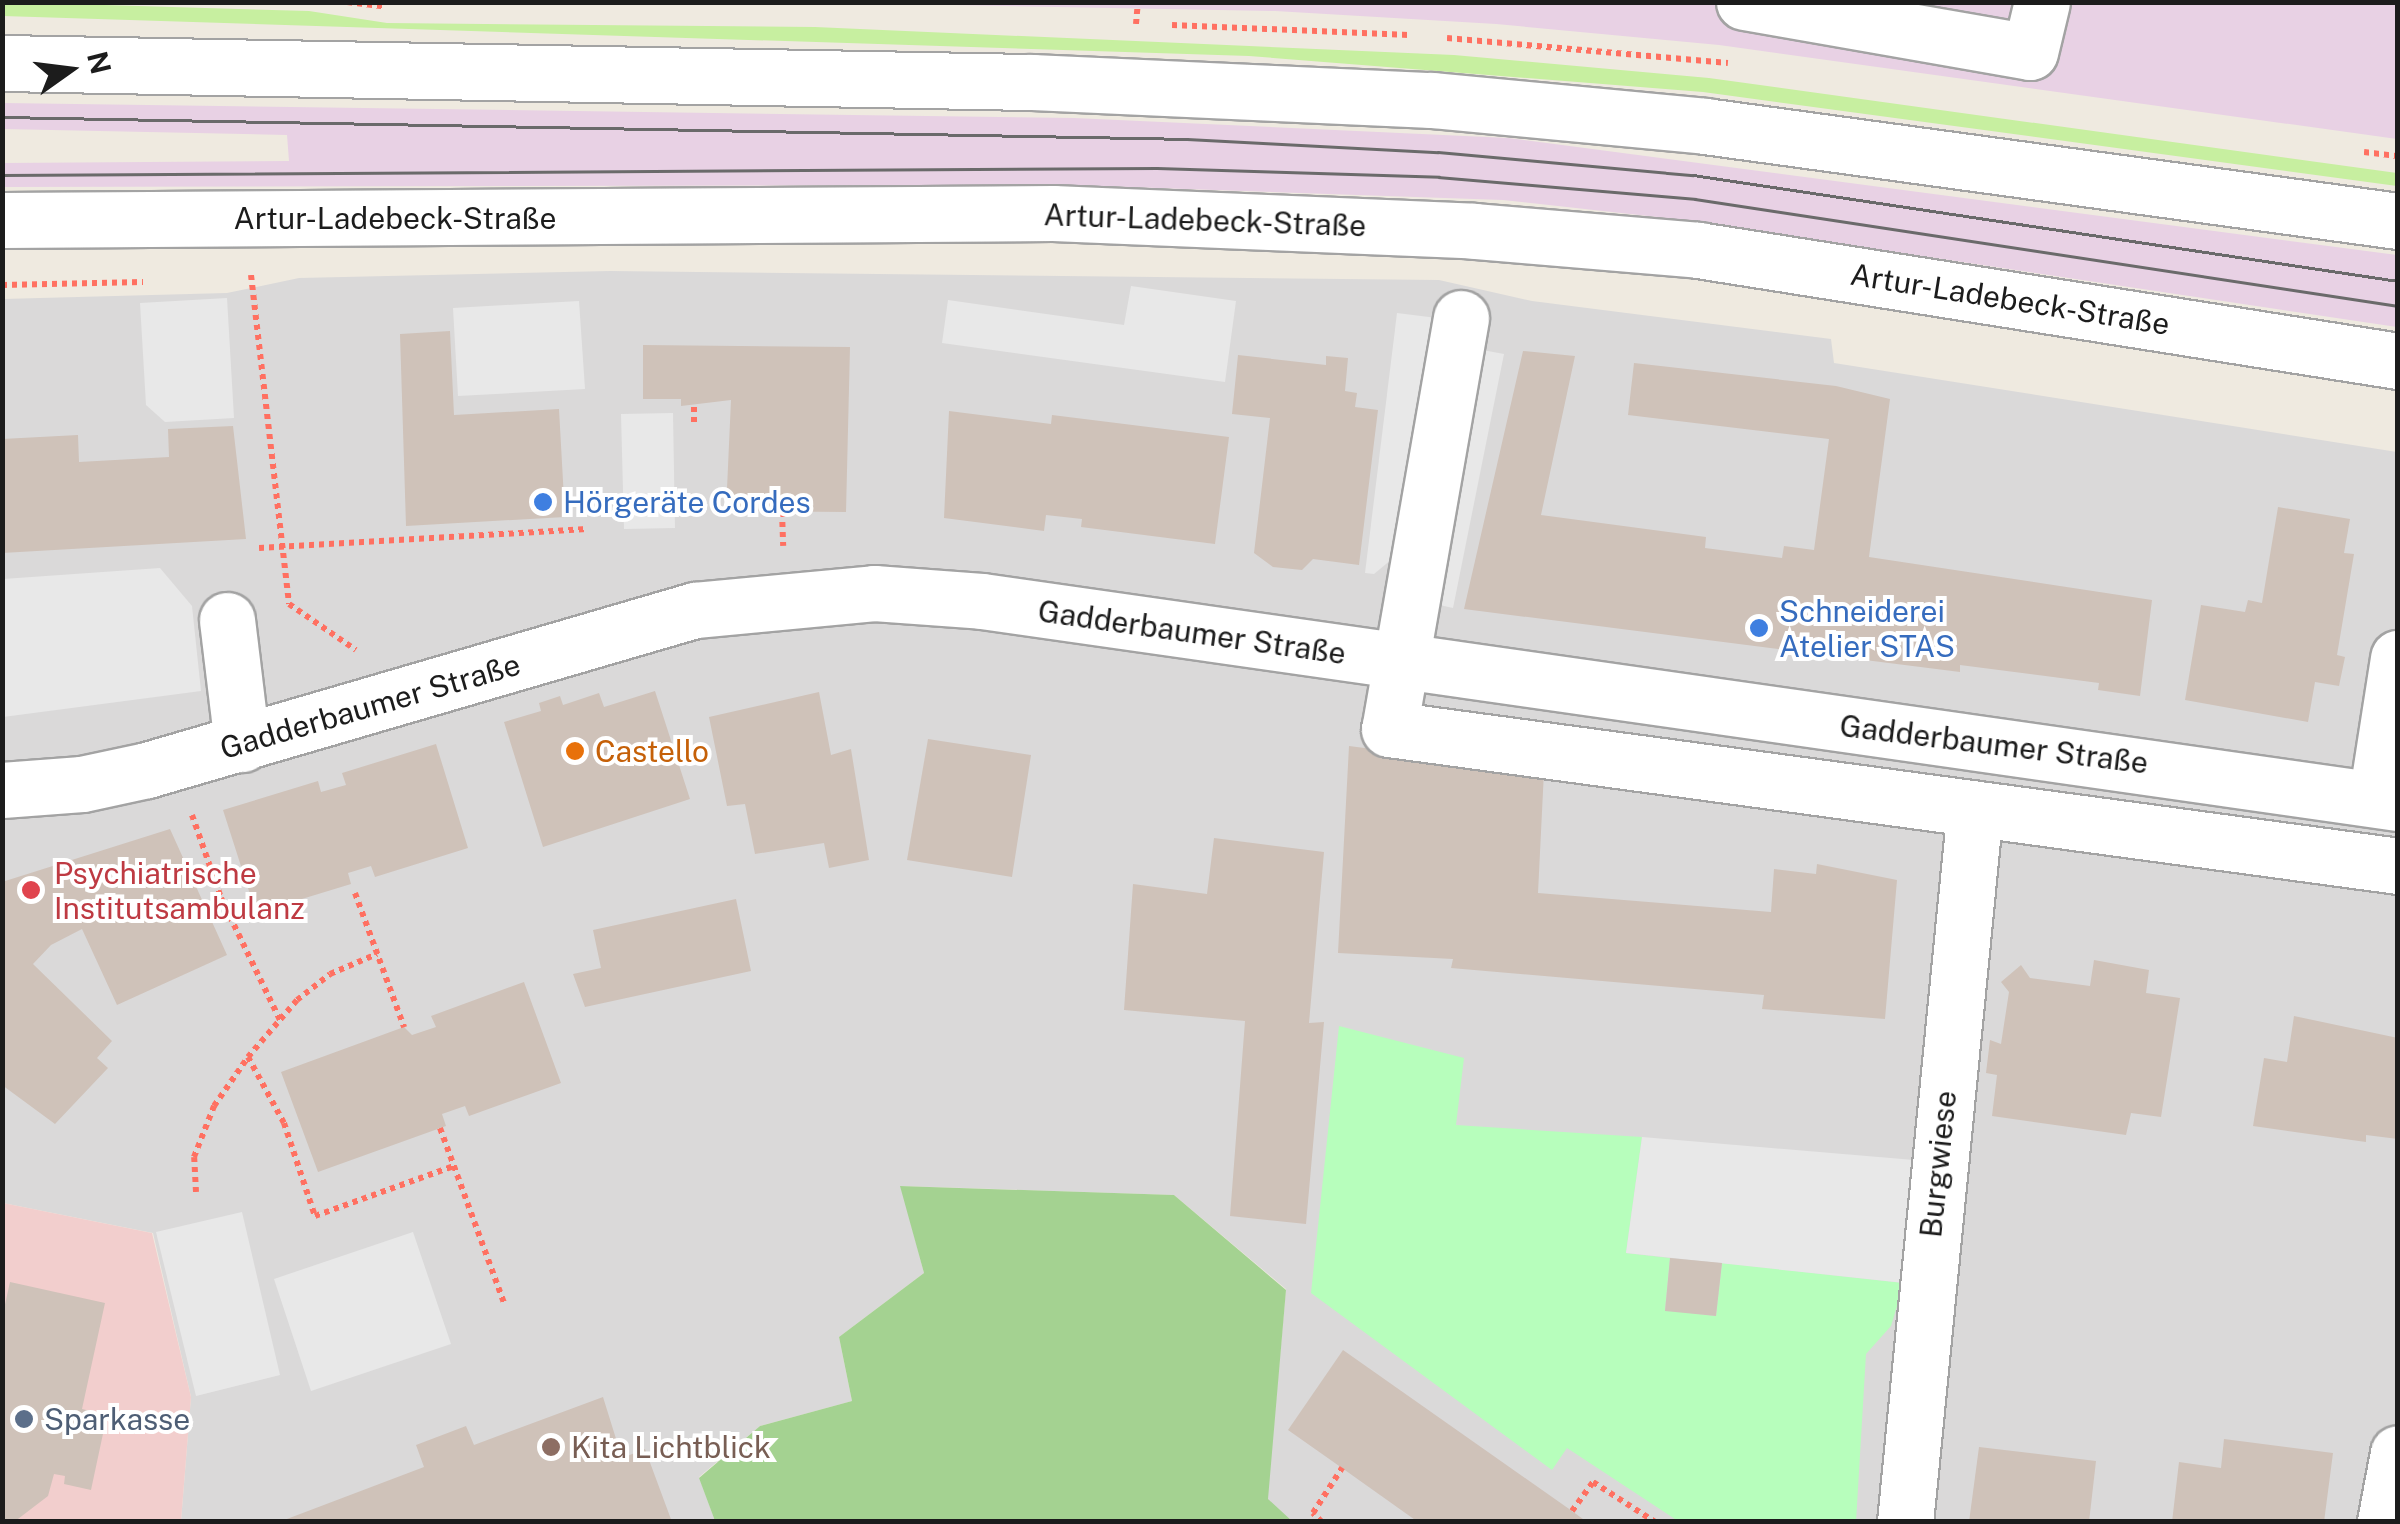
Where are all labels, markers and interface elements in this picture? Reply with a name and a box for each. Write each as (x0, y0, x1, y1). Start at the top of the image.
north arrow (20, 20, 120, 120)
text: N (81, 48, 118, 77)
street label: Artur-Ladebeck-Straße (1043, 196, 1367, 244)
street label: Artur-Ladebeck-Straße (234, 200, 556, 236)
street label: Artur-Ladebeck-Straße (1848, 256, 2172, 342)
place label: Hörgeräte Cordes (563, 484, 811, 520)
marker: Hörgeräte Cordes (532, 491, 554, 513)
street label: Gadderbaumer Straße (1036, 593, 1348, 671)
place label: Schneiderei Atelier STAS (1779, 593, 1955, 664)
marker: Schneiderei Atelier STAS (1748, 617, 1770, 639)
street label: Gadderbaumer Straße (216, 646, 524, 766)
street label: Gadderbaumer Straße (1838, 707, 2150, 781)
place label: Castello (595, 733, 709, 769)
marker: Castello (564, 740, 586, 762)
place label: Psychiatrische Institutsambulanz (54, 855, 305, 926)
marker: Psychiatrische Institutsambulanz (18, 877, 44, 903)
street label: Burgwiese (1912, 1089, 1964, 1239)
place label: Sparkasse (44, 1401, 190, 1437)
marker: Sparkasse (13, 1408, 35, 1430)
place label: Kita Lichtblick (571, 1429, 771, 1465)
marker: Kita Lichtblick (540, 1436, 562, 1458)

